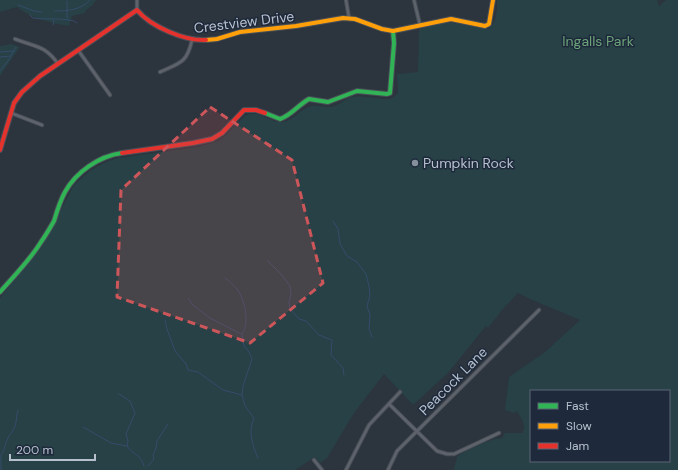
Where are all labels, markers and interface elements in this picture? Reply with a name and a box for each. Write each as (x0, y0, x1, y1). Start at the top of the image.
street label: Crestview Drive (193, 7, 295, 37)
park label: Ingalls Park (562, 32, 634, 50)
place label: Pumpkin Rock (423, 154, 514, 172)
marker: Pumpkin Rock (410, 158, 420, 168)
street label: Peacock Lane (415, 343, 491, 419)
legend (530, 390, 670, 462)
text: Fast (566, 398, 589, 414)
text: Slow (566, 418, 592, 434)
scale bar (10, 436, 95, 462)
text: Jam (566, 438, 589, 454)
text: 200 m (16, 442, 53, 458)

